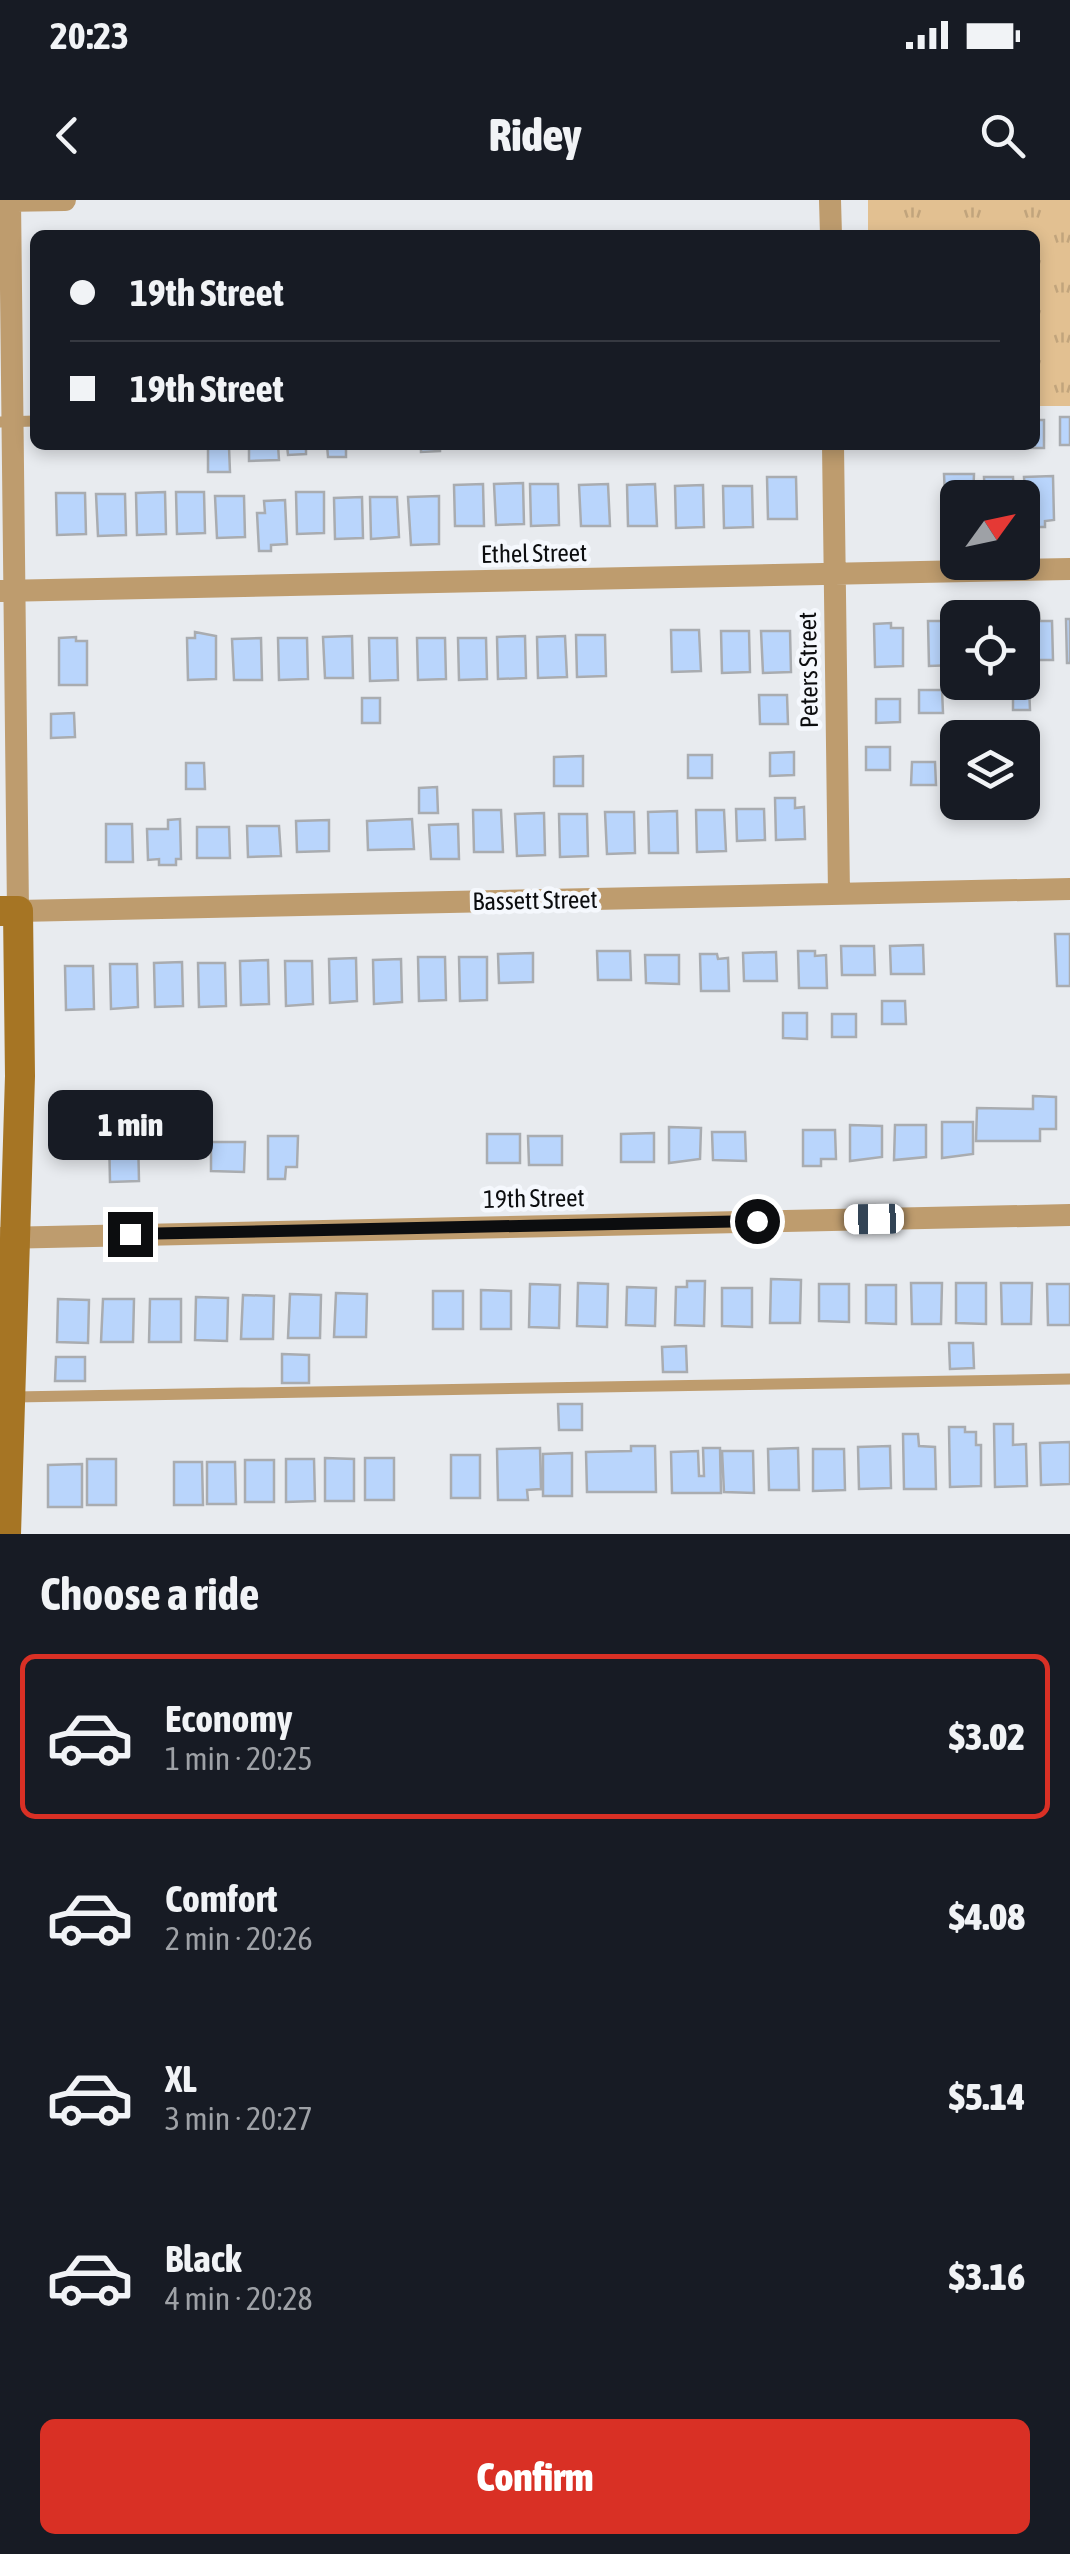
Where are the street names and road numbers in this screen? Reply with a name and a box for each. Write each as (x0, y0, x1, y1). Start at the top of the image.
street label: Ethel Street (481, 538, 587, 568)
street label: Peters Street (793, 612, 823, 728)
street label: Bassett Street (472, 885, 598, 915)
street label: 19th Street (483, 1183, 585, 1213)

